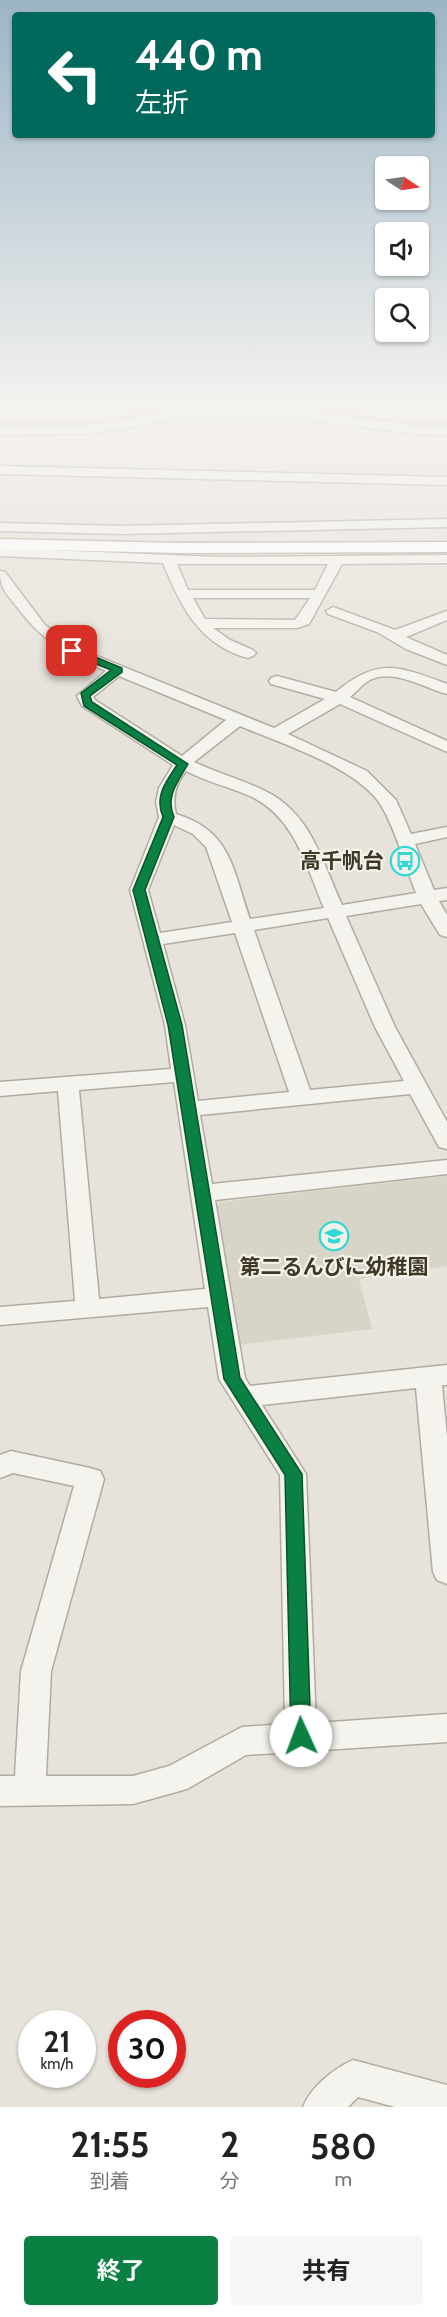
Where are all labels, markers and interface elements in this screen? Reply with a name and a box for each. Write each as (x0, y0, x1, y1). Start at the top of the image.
text: 440 m (135, 29, 263, 81)
icon: left (36, 36, 114, 114)
text: 左折 (135, 86, 189, 119)
north arrow (375, 156, 429, 210)
map controls (375, 156, 429, 342)
button: sound (375, 222, 429, 276)
button: search (375, 288, 429, 342)
pin (46, 625, 97, 676)
icon: arrive (55, 634, 88, 667)
bus stop icon: 高千帆台 (389, 845, 421, 877)
place label: 高千帆台 (300, 848, 384, 873)
school or university icon: 第二るんびに幼稚園 (318, 1220, 350, 1252)
place label: 第二るんびに幼稚園 (240, 1254, 429, 1279)
position arrow (269, 1704, 333, 1768)
speed limit sign: 30 (108, 2010, 186, 2088)
text: 21 (44, 2023, 70, 2060)
text: km/h (41, 2055, 73, 2073)
text: 21:55 (70, 2122, 149, 2166)
text: 2 (220, 2122, 239, 2166)
text: 580 (310, 2124, 377, 2168)
text: m (335, 2167, 352, 2191)
text: 到着 (90, 2169, 130, 2193)
text: 分 (220, 2169, 240, 2193)
button: 終了 (24, 2236, 218, 2305)
button: 共有 (230, 2236, 423, 2305)

